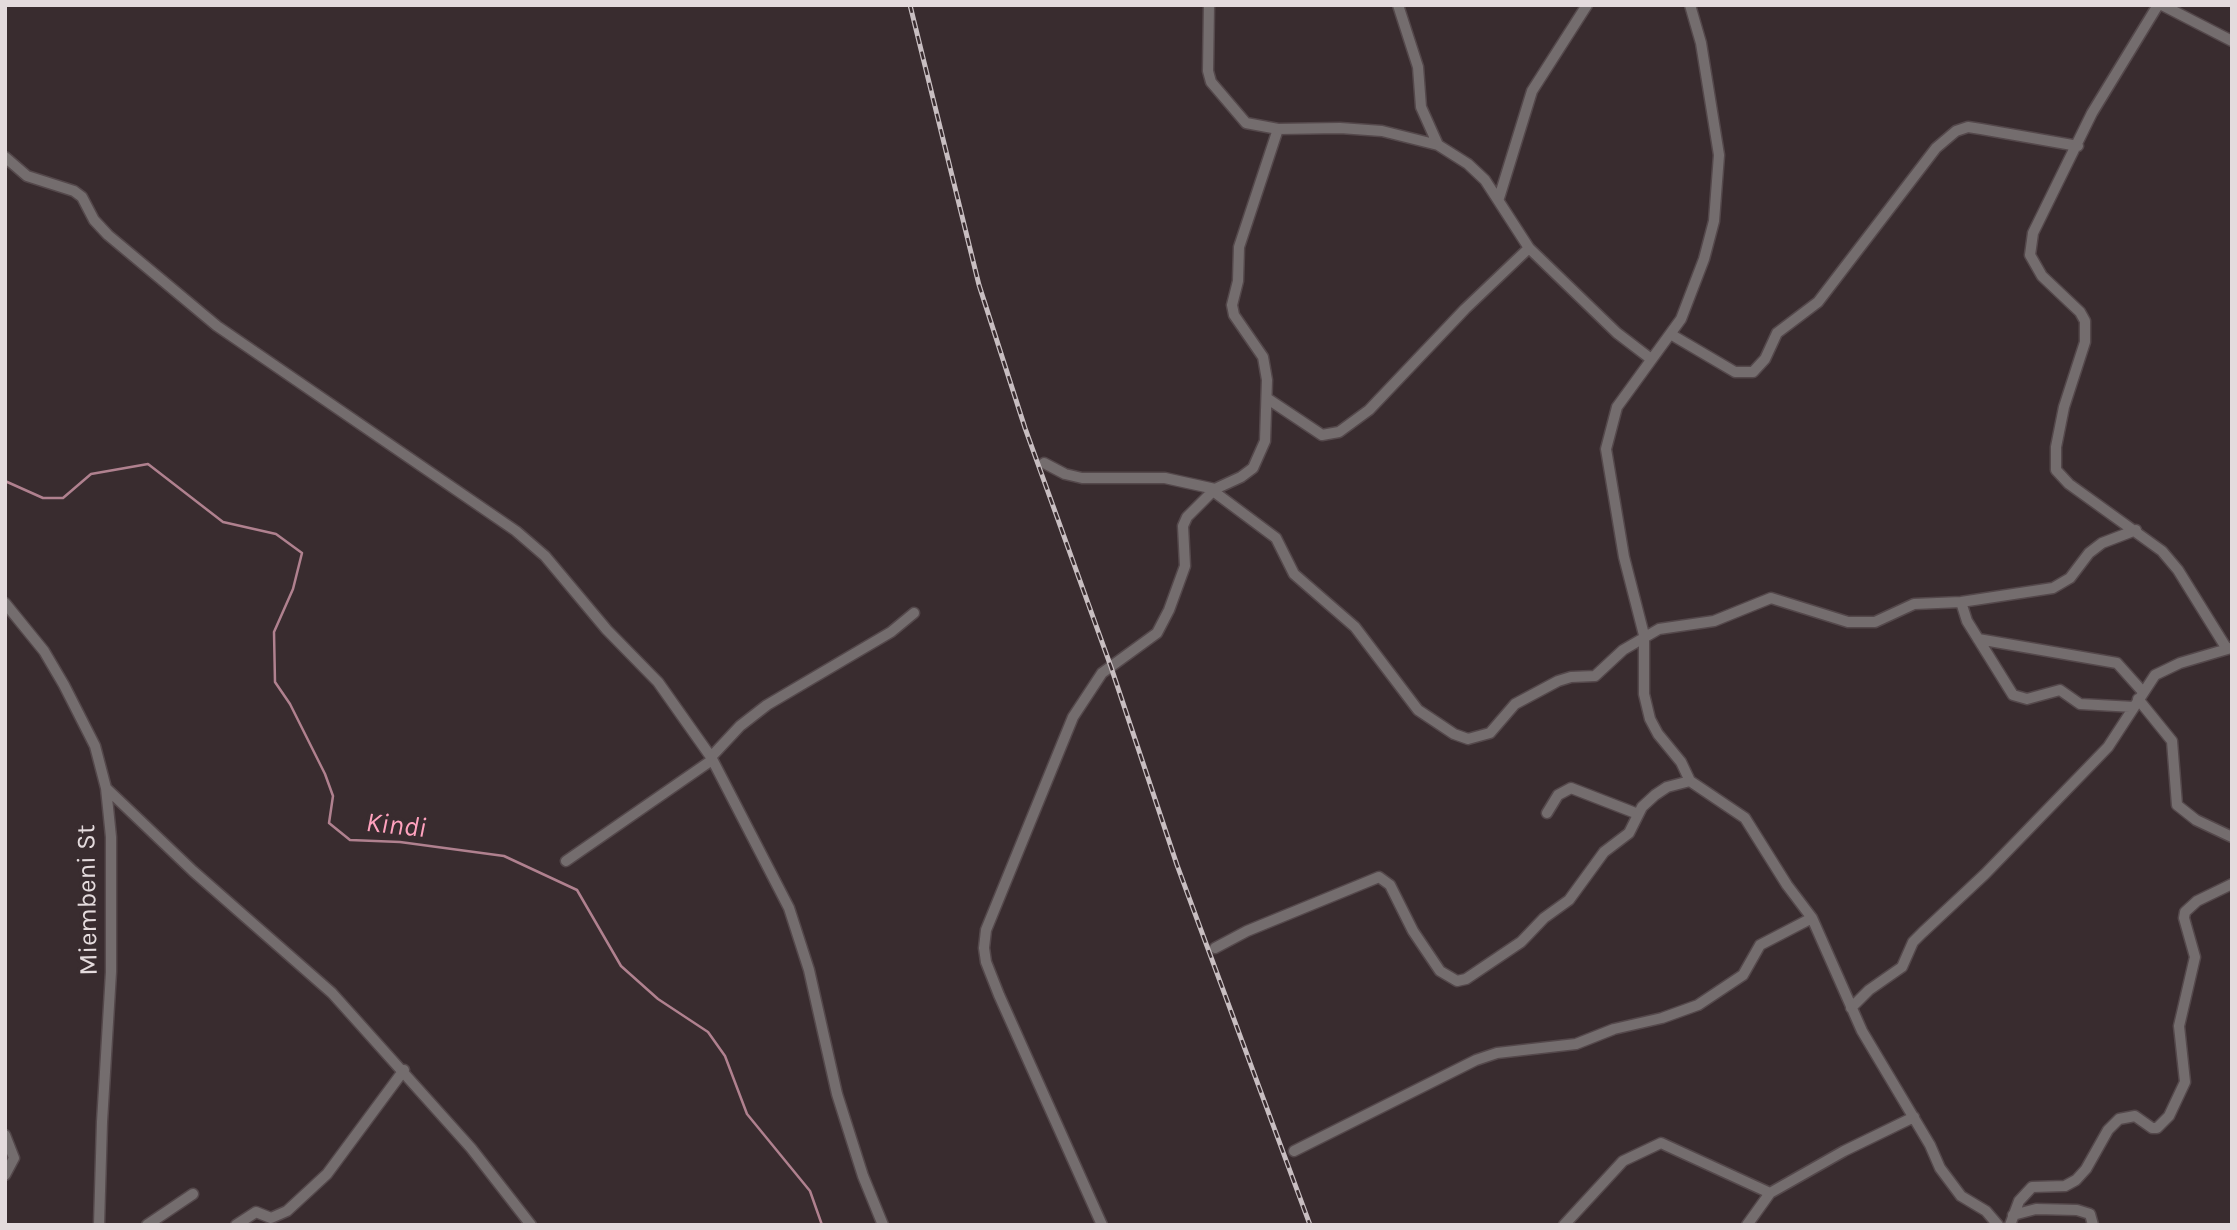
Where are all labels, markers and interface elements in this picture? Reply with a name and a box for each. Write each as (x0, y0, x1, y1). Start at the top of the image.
water label: Kindi (364, 806, 428, 846)
street label: Miembeni St (71, 824, 105, 976)

